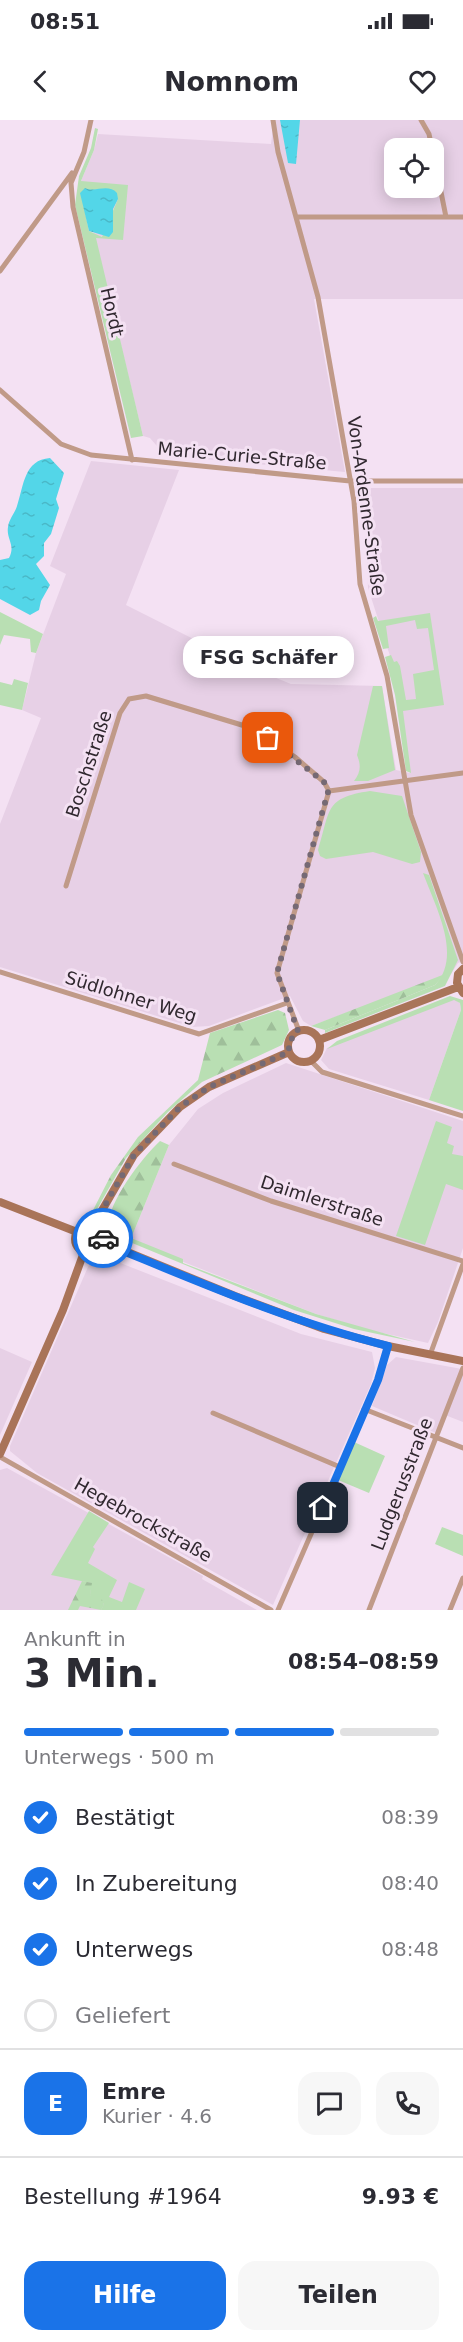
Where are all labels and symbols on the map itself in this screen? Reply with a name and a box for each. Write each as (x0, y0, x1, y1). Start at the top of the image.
street label: Hordt (97, 285, 128, 339)
street label: Von-Ardenne-Straße (343, 415, 389, 597)
street label: Marie-Curie-Straße (157, 438, 328, 473)
callout: FSG Schäfer (182, 636, 354, 678)
street label: Boschstraße (61, 708, 116, 820)
pin (242, 712, 293, 763)
street label: Südlohner Weg (63, 967, 199, 1027)
street label: Daimlerstraße (258, 1171, 386, 1230)
courier (73, 1208, 133, 1268)
street label: Ludgerusstraße (367, 1414, 437, 1553)
street label: Hegebrockstraße (71, 1473, 216, 1566)
pin (297, 1482, 348, 1533)

